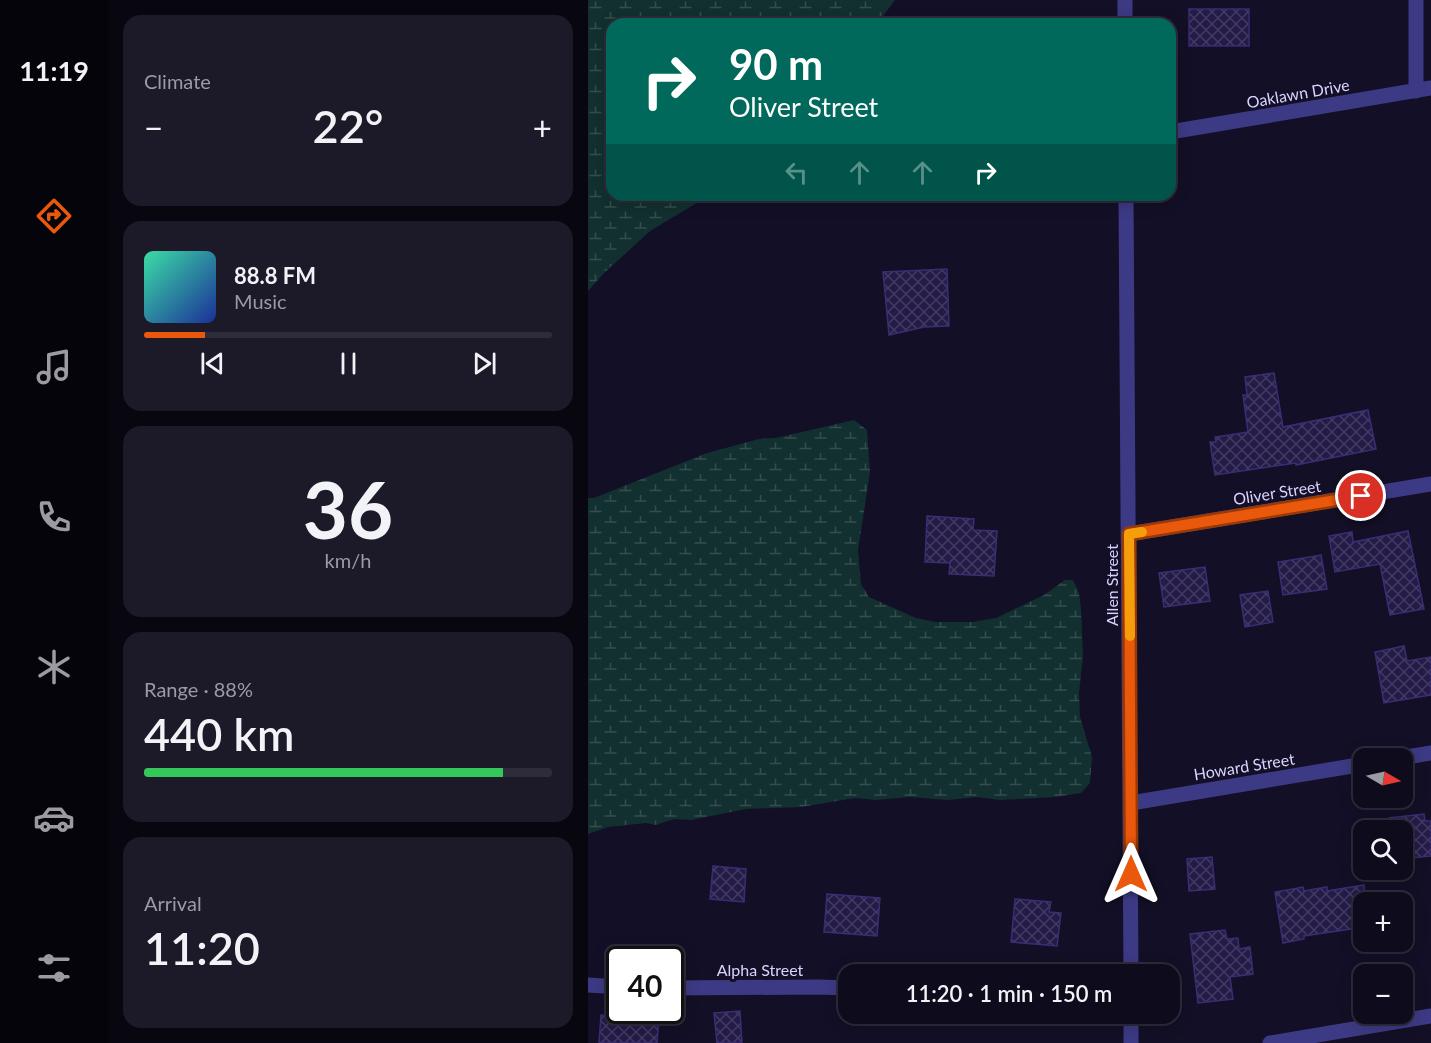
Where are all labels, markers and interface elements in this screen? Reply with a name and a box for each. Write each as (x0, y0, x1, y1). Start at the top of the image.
text: 90 m (729, 39, 823, 89)
icon: right (630, 42, 708, 120)
text: 11:19 (19, 54, 89, 87)
text: Climate (144, 69, 211, 93)
street label: Oaklawn Drive (1245, 75, 1351, 111)
text: Oliver Street (729, 90, 878, 123)
text: 22° (313, 99, 383, 153)
text: − (144, 107, 163, 147)
text: + (533, 107, 552, 147)
icon: left (780, 156, 813, 189)
icon: ahead (843, 156, 876, 189)
icon: ahead (906, 156, 939, 189)
icon: right (969, 156, 1002, 189)
icon: directions (33, 195, 75, 237)
text: 88.8 FM (234, 262, 316, 289)
text: Music (234, 289, 287, 313)
icon: music (33, 346, 75, 388)
icon: previous (196, 347, 229, 380)
icon: pause (332, 347, 365, 380)
icon: next (468, 347, 501, 380)
text: 36 (303, 462, 393, 556)
pin (1335, 470, 1386, 521)
street label: Oliver Street (1232, 476, 1322, 508)
icon: arrive (1344, 479, 1377, 512)
icon: phone (33, 496, 75, 538)
street label: Allen Street (1102, 544, 1121, 626)
text: km/h (325, 548, 371, 572)
icon: climate (33, 646, 75, 688)
text: Range · 88% (144, 677, 253, 701)
text: 440 km (144, 707, 294, 761)
north arrow (1353, 748, 1413, 808)
map controls (1353, 748, 1413, 1024)
street label: Howard Street (1192, 749, 1296, 783)
icon: car (33, 797, 75, 839)
button: search (1353, 820, 1413, 880)
position arrow (1099, 842, 1163, 906)
text: Arrival (144, 891, 202, 915)
button: + (1353, 892, 1413, 952)
text: 11:20 (144, 921, 260, 975)
speed limit sign: 40 (606, 946, 684, 1024)
icon: filters (33, 947, 75, 989)
street label: Alpha Street (717, 960, 804, 979)
button: − (1353, 964, 1413, 1024)
text: 11:20 · 1 min · 150 m (906, 980, 1112, 1007)

